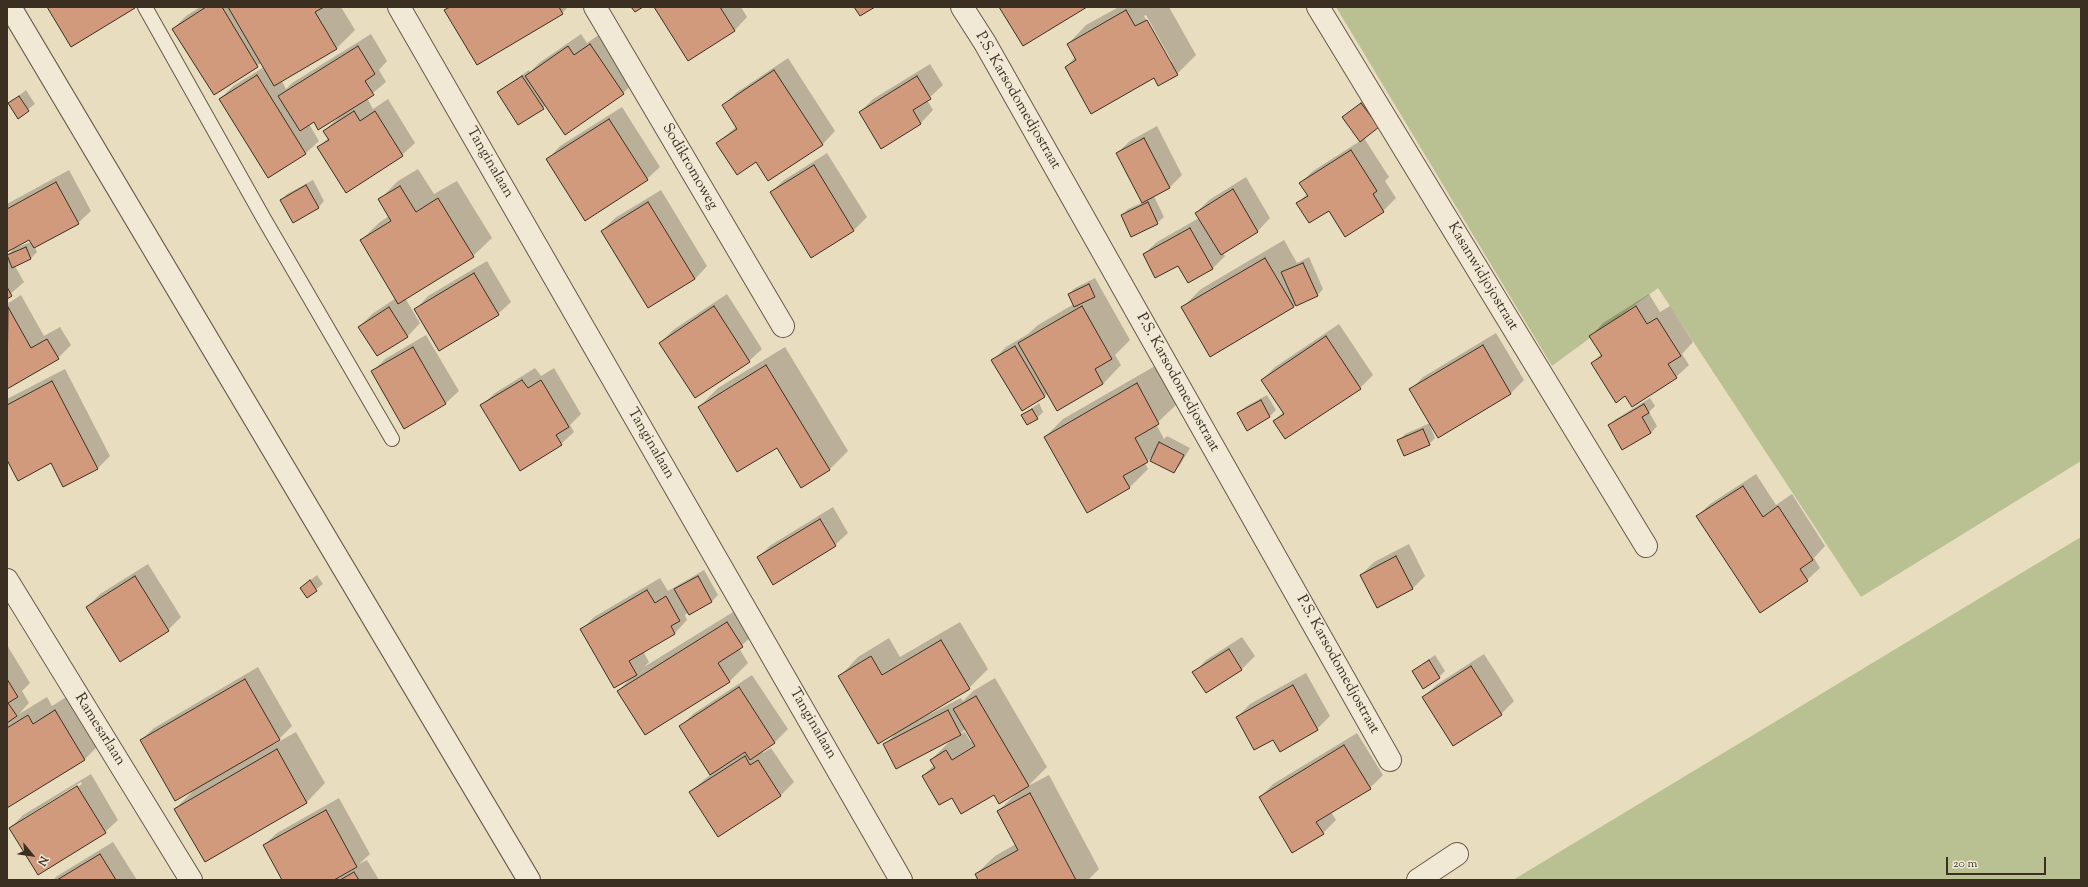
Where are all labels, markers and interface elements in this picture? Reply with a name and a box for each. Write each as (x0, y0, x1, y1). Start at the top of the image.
street label: P.S. Karsodomedjostraat (970, 29, 1064, 173)
street label: Sodikromoweg (657, 121, 721, 213)
street label: Tanginalaan (461, 124, 517, 202)
street label: Kasanwidjojostraat (1443, 220, 1521, 334)
street label: P.S. Karsodomedjostraat (1131, 311, 1223, 455)
street label: Tanginalaan (622, 405, 678, 483)
street label: P.S. Karsodomedjostraat (1291, 593, 1383, 737)
street label: Tanginalaan (784, 685, 840, 763)
street label: Ramesarlaan (70, 690, 128, 770)
north arrow (12, 835, 52, 875)
scale bar (1948, 849, 2048, 875)
text: N (33, 853, 52, 869)
text: 20 m (1953, 855, 1977, 873)

